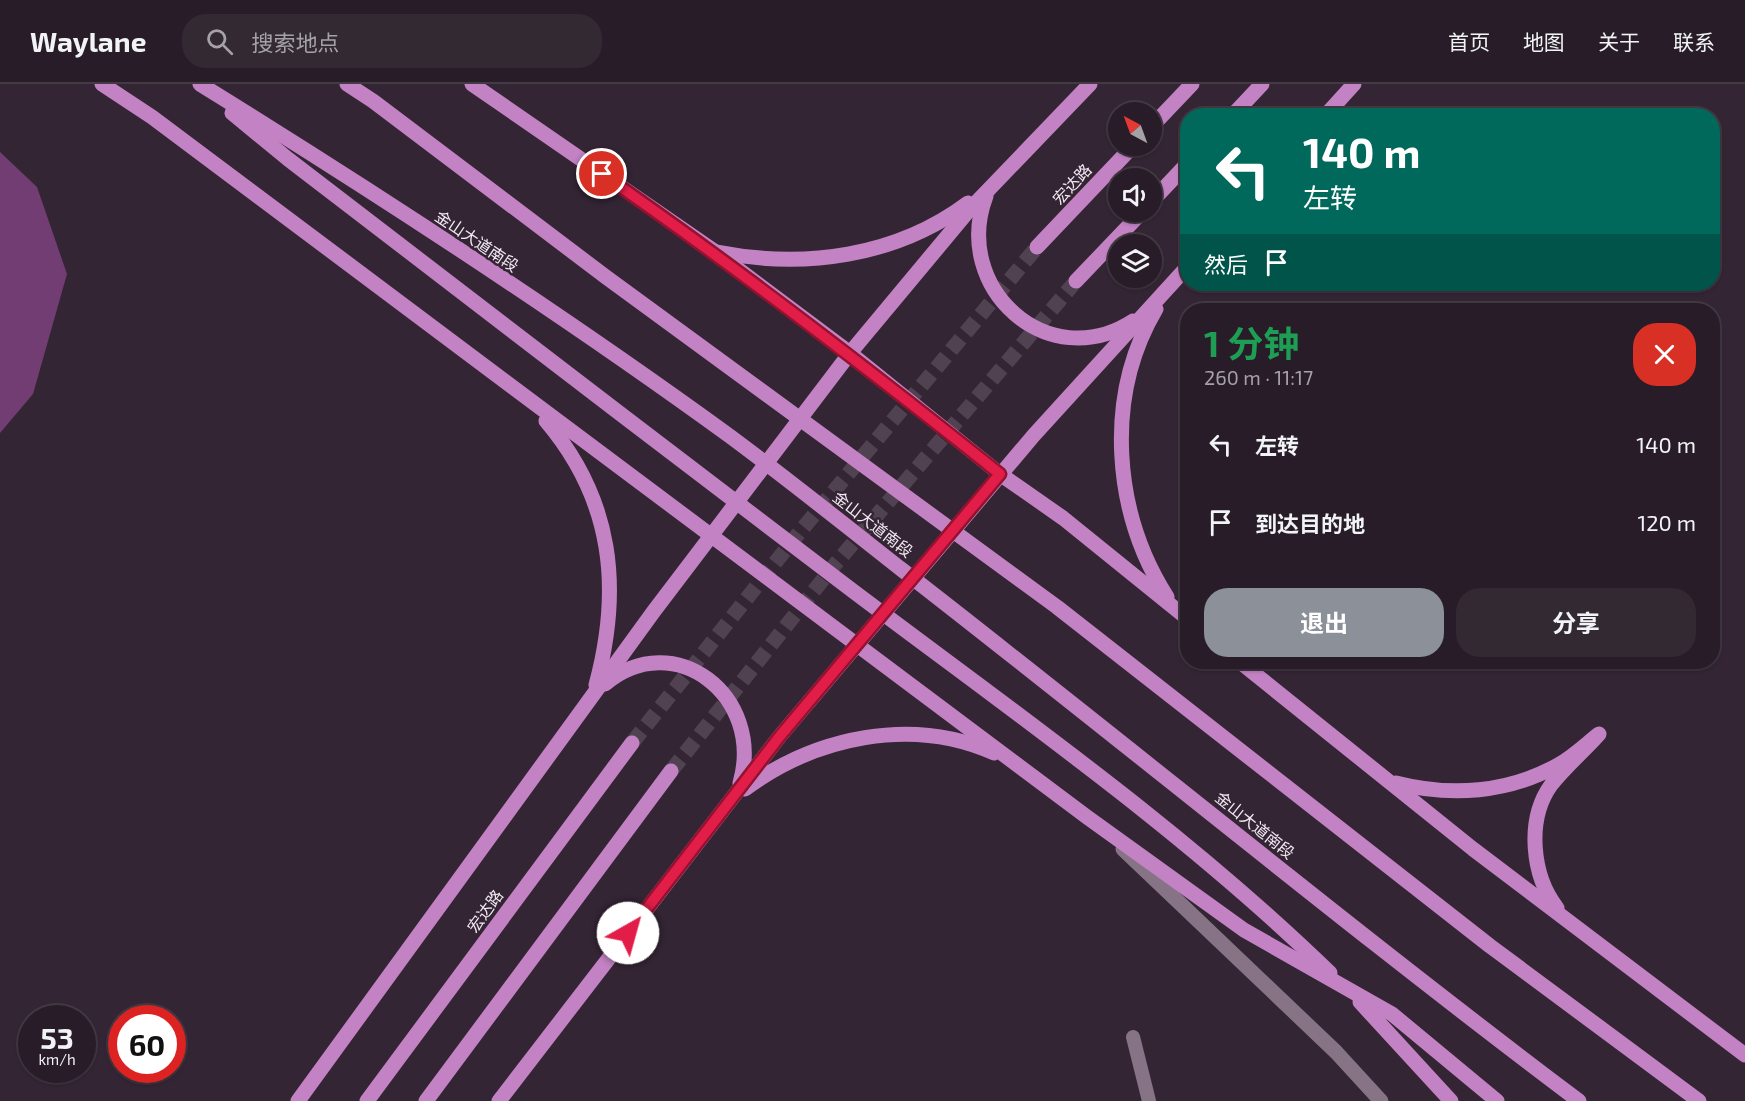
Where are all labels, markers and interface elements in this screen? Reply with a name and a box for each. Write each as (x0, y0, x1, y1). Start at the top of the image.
search box (182, 14, 602, 68)
text: Waylane (30, 24, 146, 58)
icon: search (203, 25, 236, 58)
text: 搜索地点 (251, 29, 339, 55)
text: 首页 (1448, 29, 1490, 54)
text: 地图 (1523, 29, 1565, 54)
text: 关于 (1598, 29, 1640, 54)
text: 联系 (1673, 29, 1715, 54)
north arrow (1108, 102, 1162, 156)
map controls (1108, 102, 1162, 288)
text: 140 m (1303, 126, 1420, 176)
icon: left (1204, 132, 1282, 210)
pin (576, 148, 627, 199)
icon: arrive (585, 157, 618, 190)
street label: 宏达路 (1048, 160, 1095, 208)
button: sound (1108, 168, 1162, 222)
text: 左转 (1303, 181, 1357, 213)
street label: 金山大道南段 (432, 206, 522, 275)
button: layers (1108, 234, 1162, 288)
icon: arrive (1260, 246, 1293, 279)
text: 然后 (1204, 251, 1248, 277)
text: 1 分钟 (1204, 321, 1299, 364)
button: close (1633, 323, 1696, 386)
text: 260 m · 11:17 (1204, 365, 1313, 389)
icon: left (1204, 428, 1237, 461)
text: 140 m (1636, 431, 1696, 457)
text: 左转 (1255, 432, 1299, 458)
street label: 金山大道南段 (830, 487, 917, 561)
icon: arrive (1204, 506, 1237, 539)
text: 120 m (1637, 509, 1696, 535)
text: 到达目的地 (1255, 510, 1365, 536)
button: 退出 (1204, 588, 1444, 657)
button: 分享 (1456, 588, 1696, 657)
street label: 金山大道南段 (1212, 787, 1299, 862)
street label: 宏达路 (463, 886, 506, 936)
position arrow (596, 901, 660, 965)
speed limit sign: 60 (108, 1005, 186, 1083)
text: 53 (40, 1019, 74, 1055)
text: km/h (38, 1050, 76, 1068)

